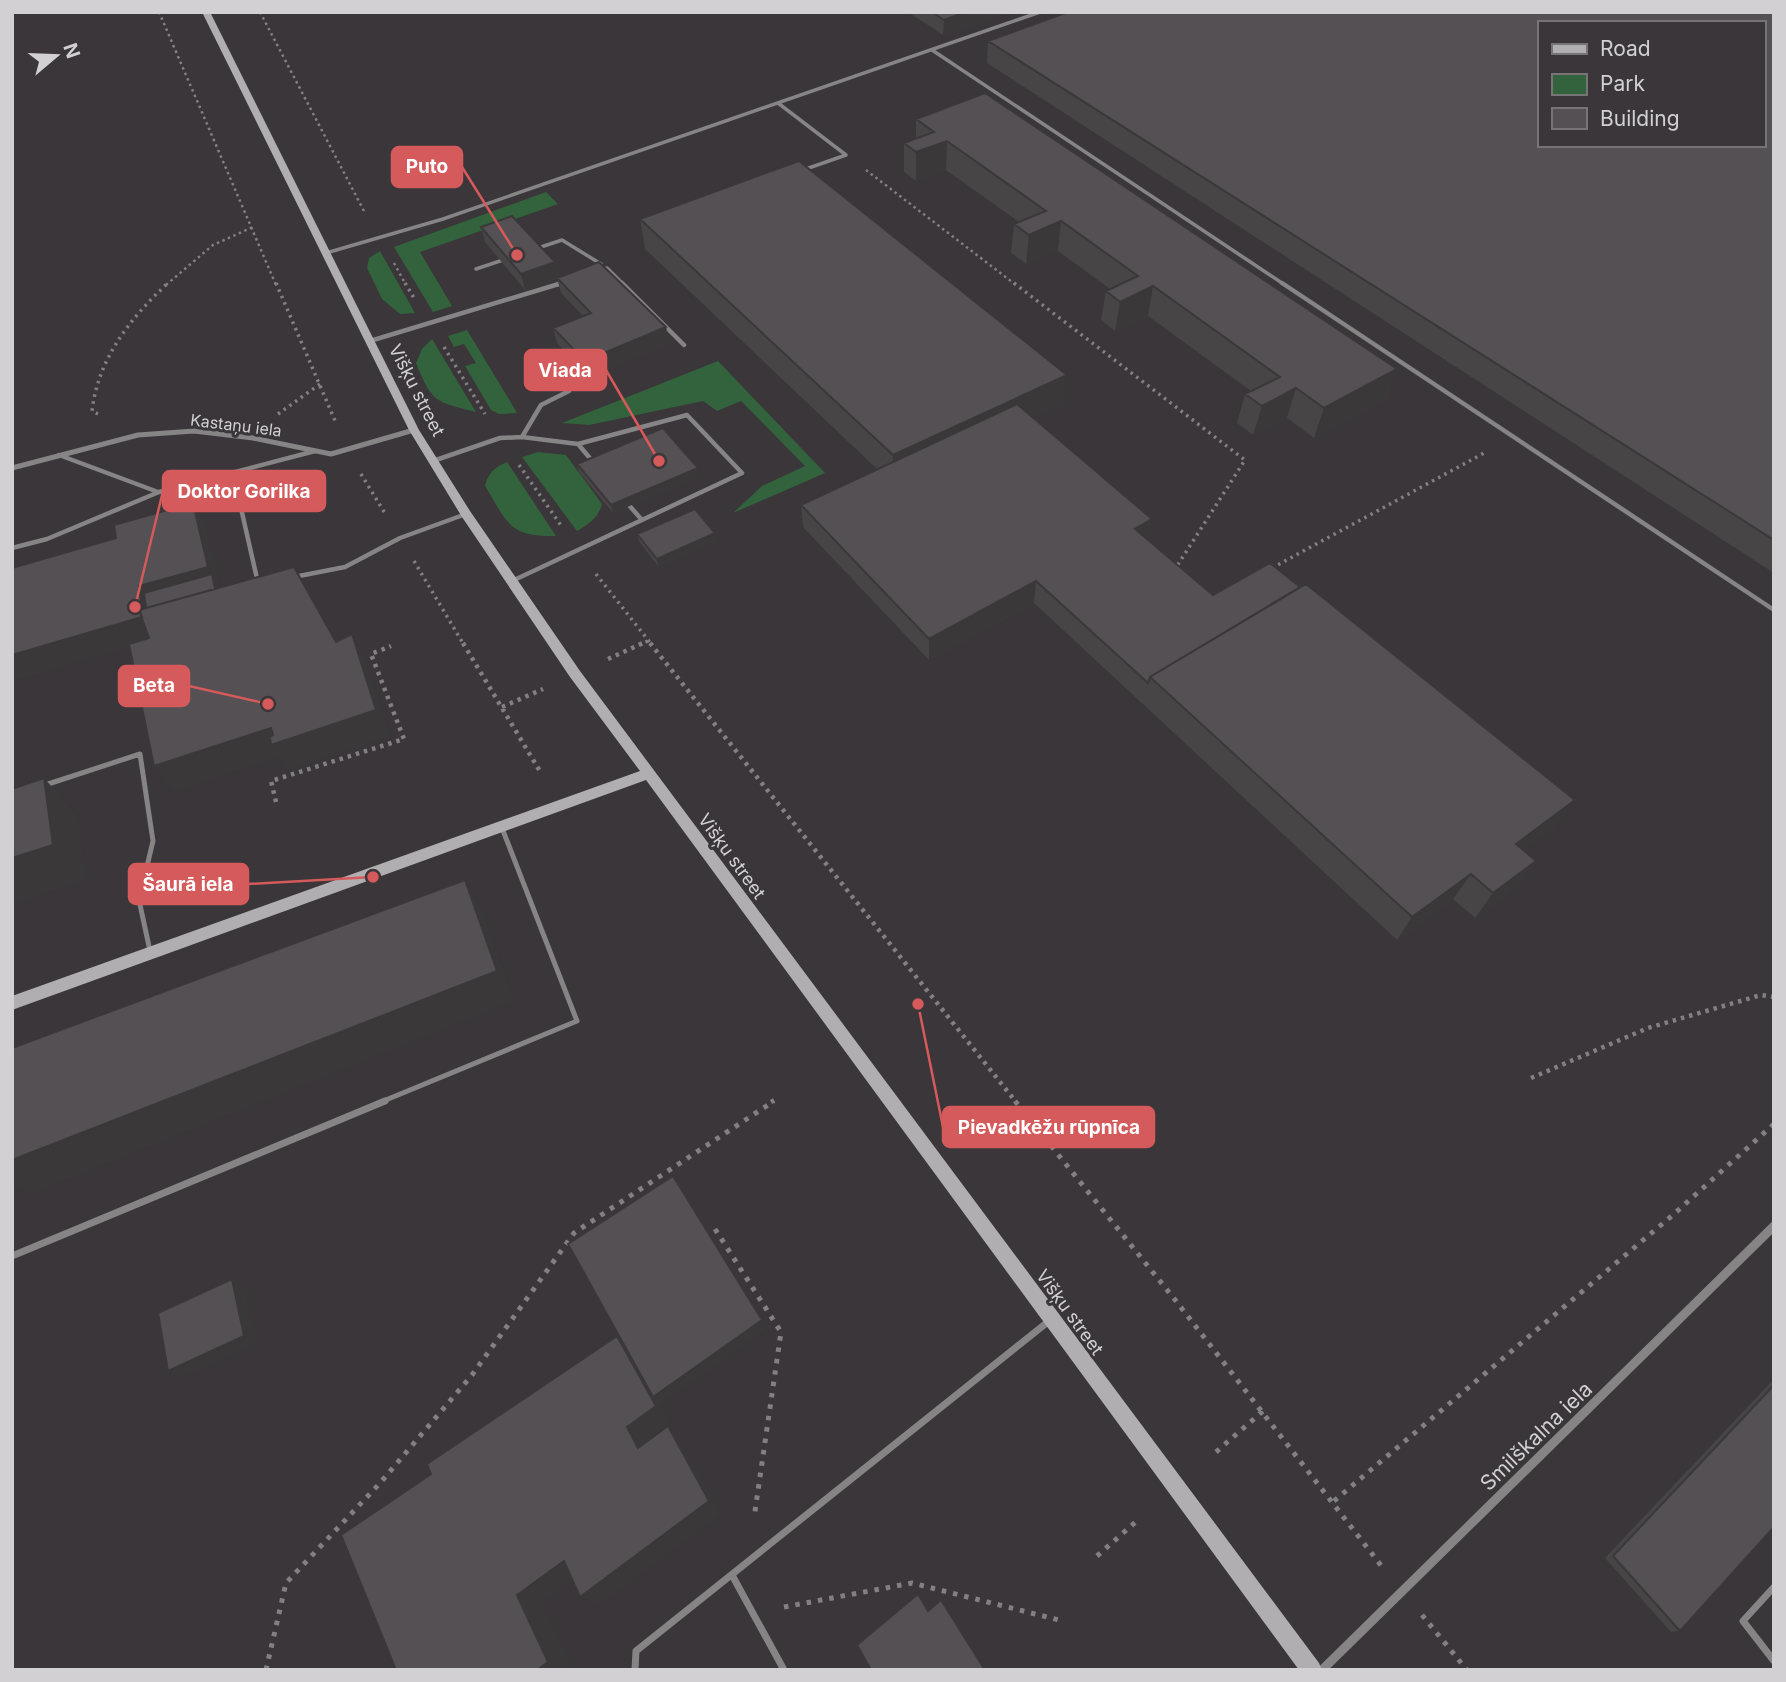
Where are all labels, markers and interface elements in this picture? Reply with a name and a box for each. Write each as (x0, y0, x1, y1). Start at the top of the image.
north arrow (21, 21, 91, 91)
legend (1538, 21, 1765, 147)
text: Road (1600, 36, 1651, 61)
text: N (58, 40, 85, 61)
text: Park (1600, 71, 1645, 96)
text: Building (1600, 106, 1680, 131)
callout: Puto (392, 147, 462, 187)
text: Puto (406, 155, 448, 178)
street label: Višķu street (384, 340, 449, 440)
callout: Viada (525, 350, 606, 390)
text: Viada (538, 359, 592, 382)
street label: Kastaņu iela (189, 409, 283, 441)
callout: Doktor Gorilka (163, 471, 325, 511)
text: Doktor Gorilka (177, 480, 311, 503)
callout: Beta (119, 666, 189, 706)
text: Beta (133, 674, 175, 697)
street label: Višķu street (693, 809, 770, 904)
callout: Šaurā iela (129, 864, 248, 904)
text: Šaurā iela (143, 873, 233, 896)
callout: Pievadkēžu rūpnīca (943, 1107, 1154, 1147)
text: Pievadkēžu rūpnīca (958, 1116, 1140, 1139)
street label: Višķu street (1031, 1265, 1108, 1360)
street label: Smilškalna iela (1475, 1376, 1597, 1496)

